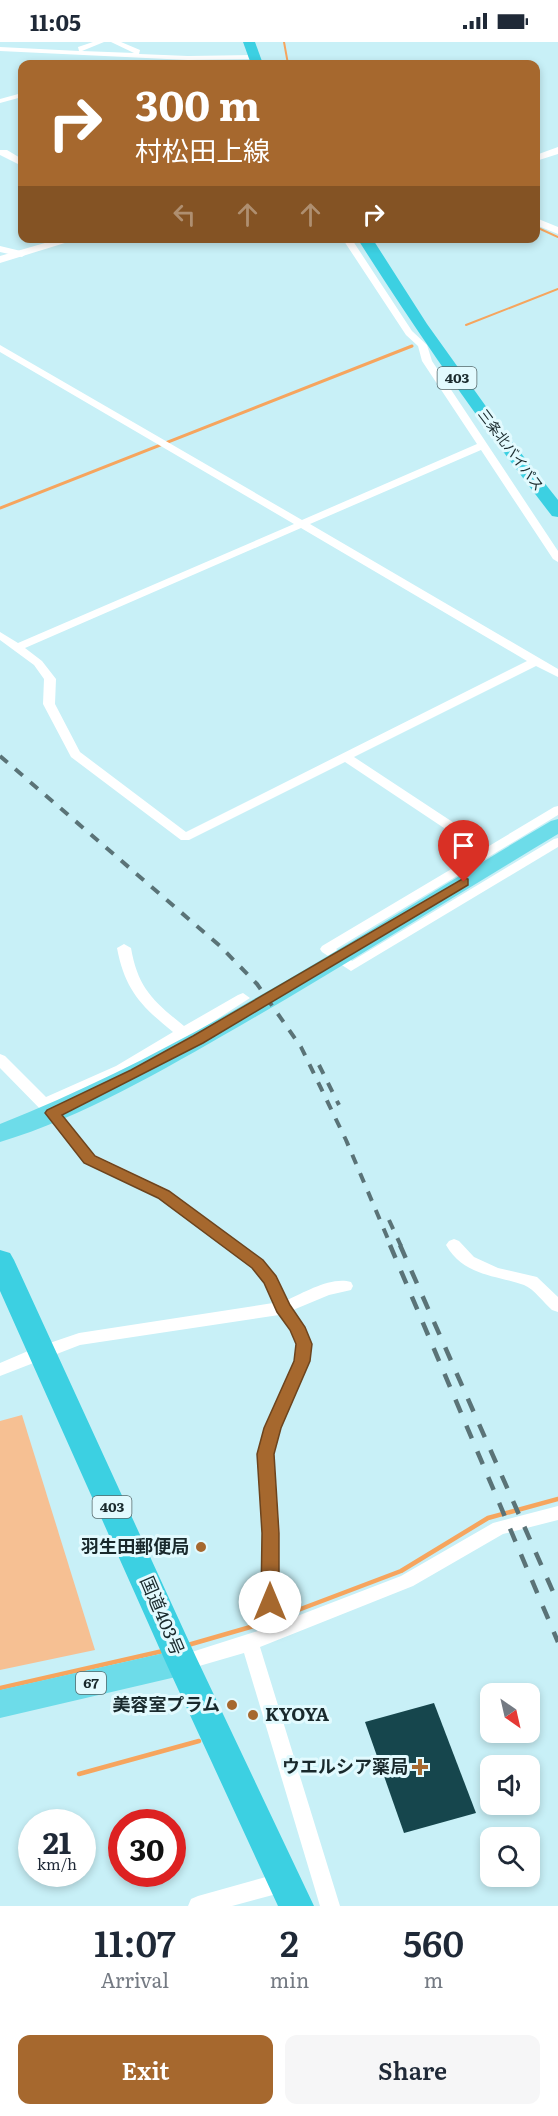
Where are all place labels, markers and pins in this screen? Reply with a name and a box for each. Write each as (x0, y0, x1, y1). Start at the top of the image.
pin (438, 820, 489, 882)
place label: 羽生田郵便局 (81, 1532, 189, 1559)
marker: 羽生田郵便局 (194, 1540, 208, 1554)
place label: 美容室プラム (113, 1690, 220, 1717)
marker: 美容室プラム (225, 1698, 239, 1712)
place label: KYOYA (265, 1700, 330, 1727)
marker: KYOYA (246, 1708, 260, 1722)
place label: ウエルシア薬局 (282, 1752, 408, 1779)
marker: ウエルシア薬局 (413, 1760, 427, 1774)

